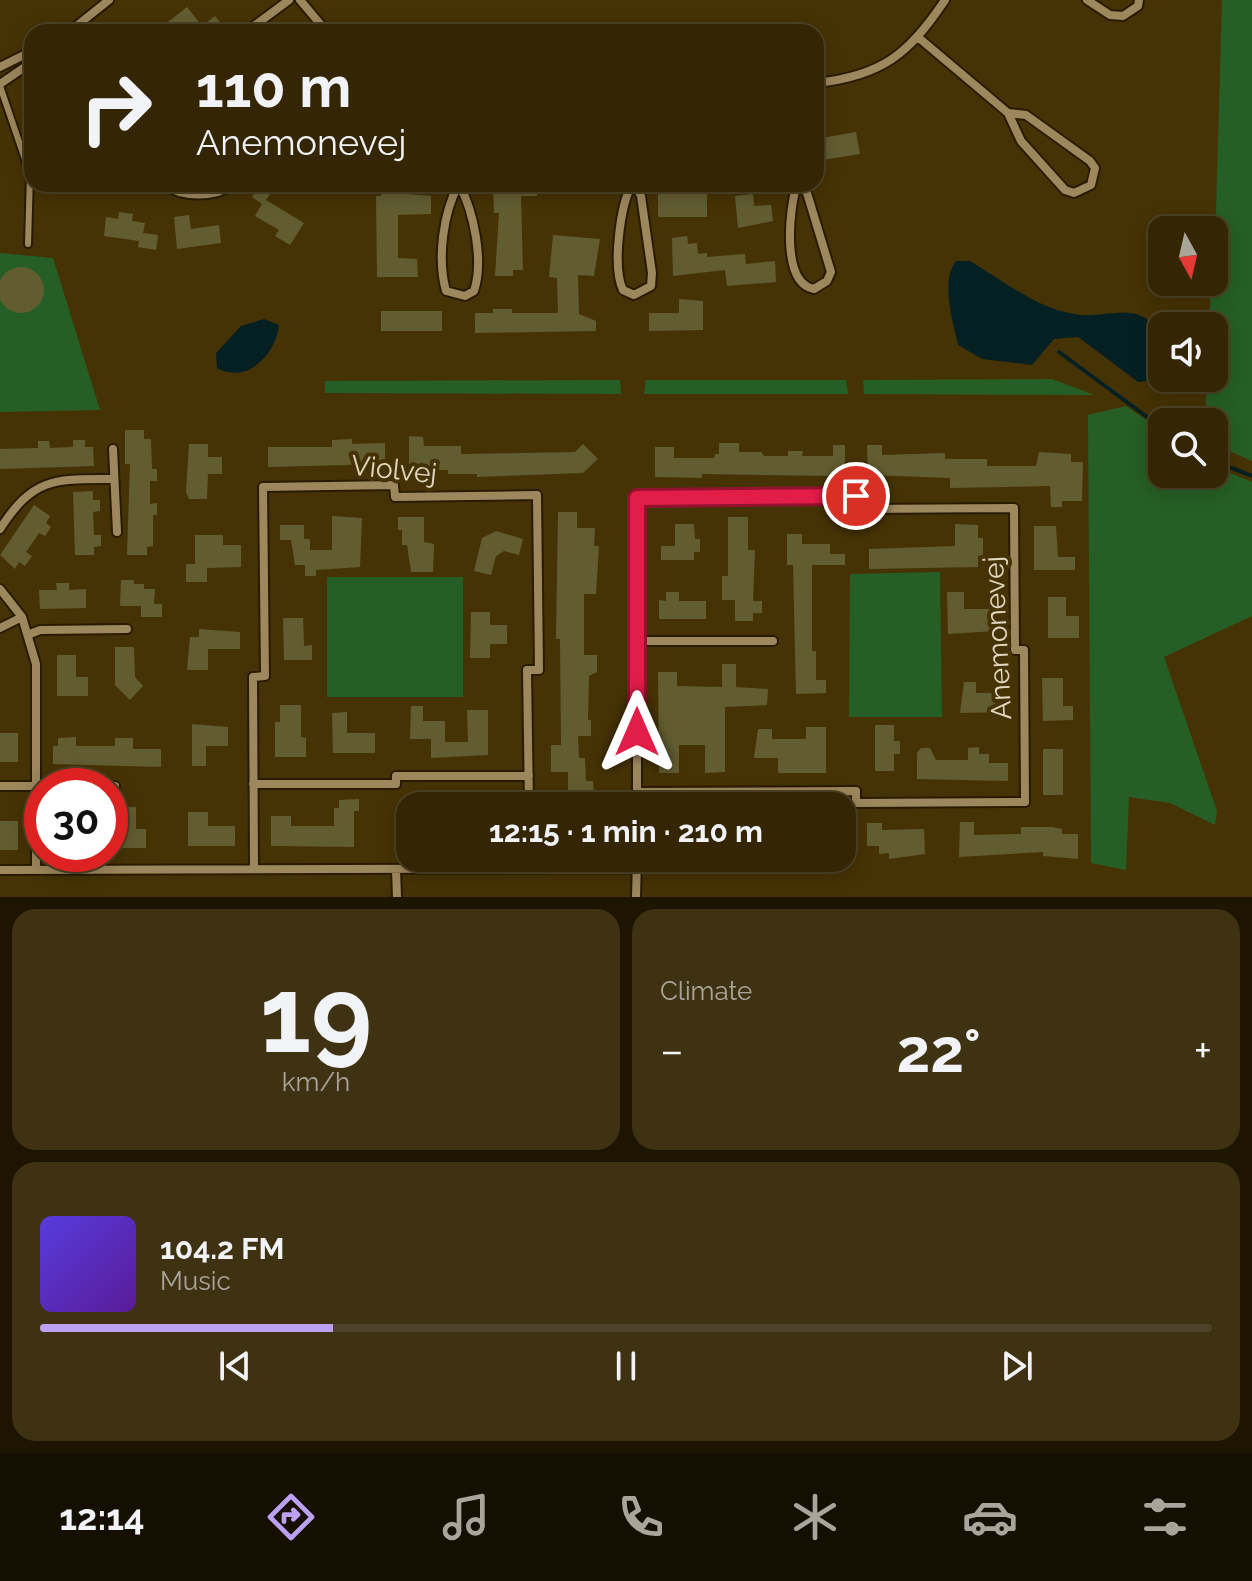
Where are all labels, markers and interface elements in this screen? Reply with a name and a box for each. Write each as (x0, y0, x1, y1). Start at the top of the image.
text: 110 m (196, 54, 351, 120)
icon: right (64, 56, 168, 160)
text: Anemonevej (196, 121, 406, 163)
north arrow (1148, 216, 1228, 296)
map controls (1148, 216, 1228, 488)
button: sound (1148, 312, 1228, 392)
button: search (1148, 408, 1228, 488)
street label: Violvej (349, 449, 438, 490)
pin (822, 462, 890, 530)
icon: arrive (834, 474, 878, 518)
street label: Anemonevej (977, 555, 1018, 721)
position arrow (595, 690, 679, 774)
speed limit sign: 30 (24, 768, 128, 872)
text: 12:15 · 1 min · 210 m (489, 814, 763, 849)
text: 19 (260, 954, 372, 1076)
text: Climate (660, 976, 752, 1006)
text: 22° (897, 1016, 981, 1086)
text: − (660, 1025, 684, 1076)
text: + (1194, 1025, 1212, 1076)
text: km/h (282, 1067, 350, 1097)
text: 104.2 FM (160, 1231, 284, 1266)
text: Music (160, 1266, 231, 1296)
icon: previous (213, 1344, 257, 1388)
icon: pause (604, 1344, 648, 1388)
icon: next (995, 1344, 1039, 1388)
icon: directions (263, 1489, 319, 1545)
icon: music (438, 1489, 494, 1545)
icon: phone (613, 1489, 669, 1545)
icon: climate (787, 1489, 843, 1545)
icon: car (962, 1489, 1018, 1545)
icon: filters (1137, 1489, 1193, 1545)
text: 12:14 (59, 1496, 145, 1538)

